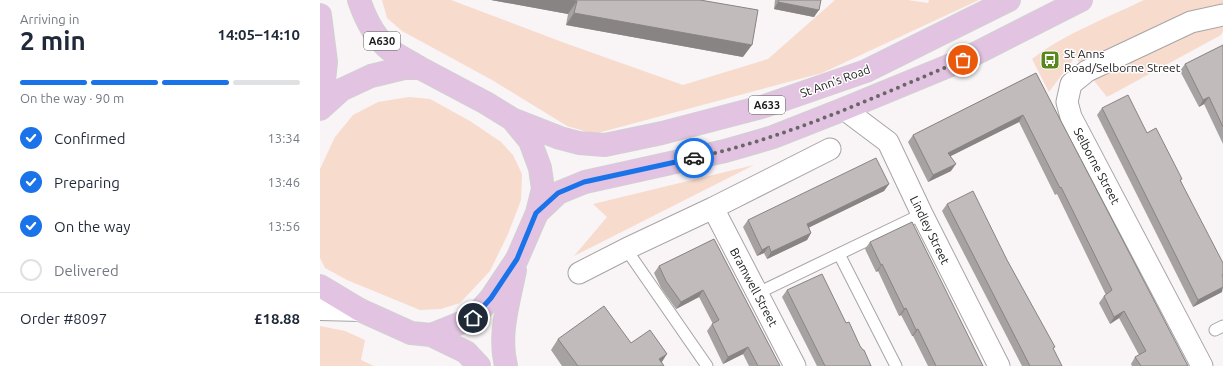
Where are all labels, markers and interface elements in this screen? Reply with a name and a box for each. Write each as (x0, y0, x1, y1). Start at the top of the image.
text: Arriving in (20, 12, 79, 26)
text: 2 min (20, 26, 86, 55)
text: 14:05–14:10 (217, 26, 300, 43)
road number: A630 (364, 32, 400, 50)
pin (946, 43, 980, 77)
place label: St Anns Road/Selborne Street (1064, 47, 1181, 74)
icon: bag (952, 49, 974, 71)
bus stop icon: St Anns Road/Selborne Street (1039, 49, 1061, 71)
street label: St Ann's Road (798, 62, 872, 100)
text: On the way · 90 m (20, 91, 124, 105)
road number: A633 (749, 96, 785, 114)
street label: Selborne Street (1071, 126, 1123, 207)
icon: check (20, 127, 42, 149)
text: Confirmed (54, 130, 126, 147)
text: 13:34 (267, 131, 300, 145)
courier (674, 138, 714, 178)
icon: car (683, 147, 705, 169)
icon: check (20, 171, 42, 193)
text: Preparing (54, 174, 120, 191)
text: 13:46 (267, 175, 300, 189)
street label: Lindley Street (908, 194, 952, 267)
icon: check (20, 215, 42, 237)
text: On the way (54, 218, 130, 235)
text: 13:56 (267, 219, 300, 233)
street label: Bramwell Street (728, 245, 780, 329)
text: Delivered (54, 262, 119, 279)
pin (456, 301, 490, 335)
icon: home (462, 307, 484, 329)
text: Order #8097 (20, 310, 107, 327)
text: £18.88 (254, 310, 300, 327)

